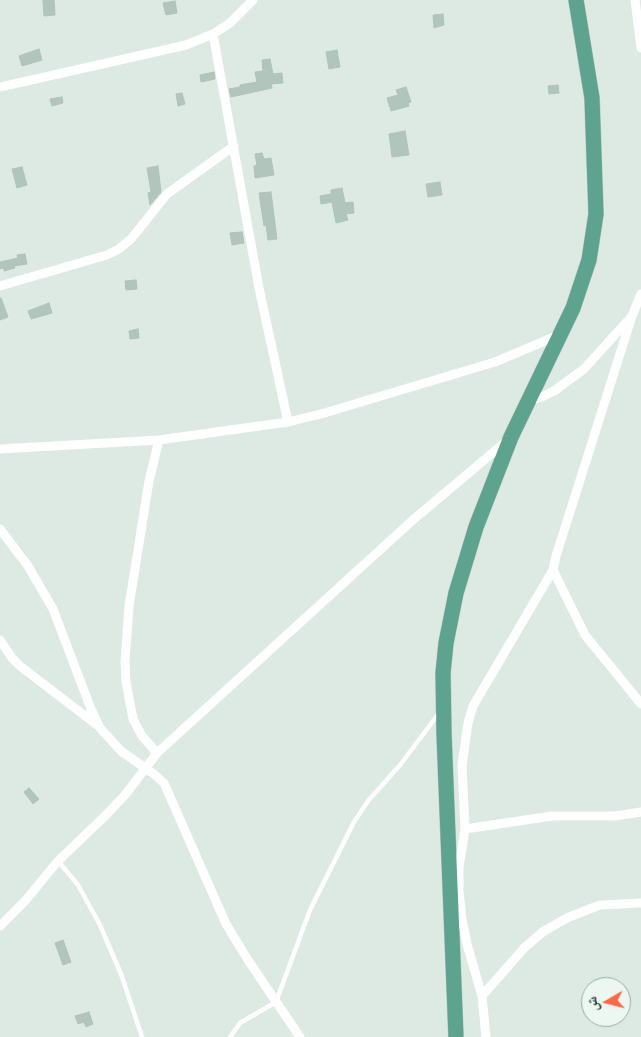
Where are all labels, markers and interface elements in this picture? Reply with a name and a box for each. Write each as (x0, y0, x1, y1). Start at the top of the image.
north arrow (581, 977, 631, 1027)
text: ش (582, 995, 601, 1013)

